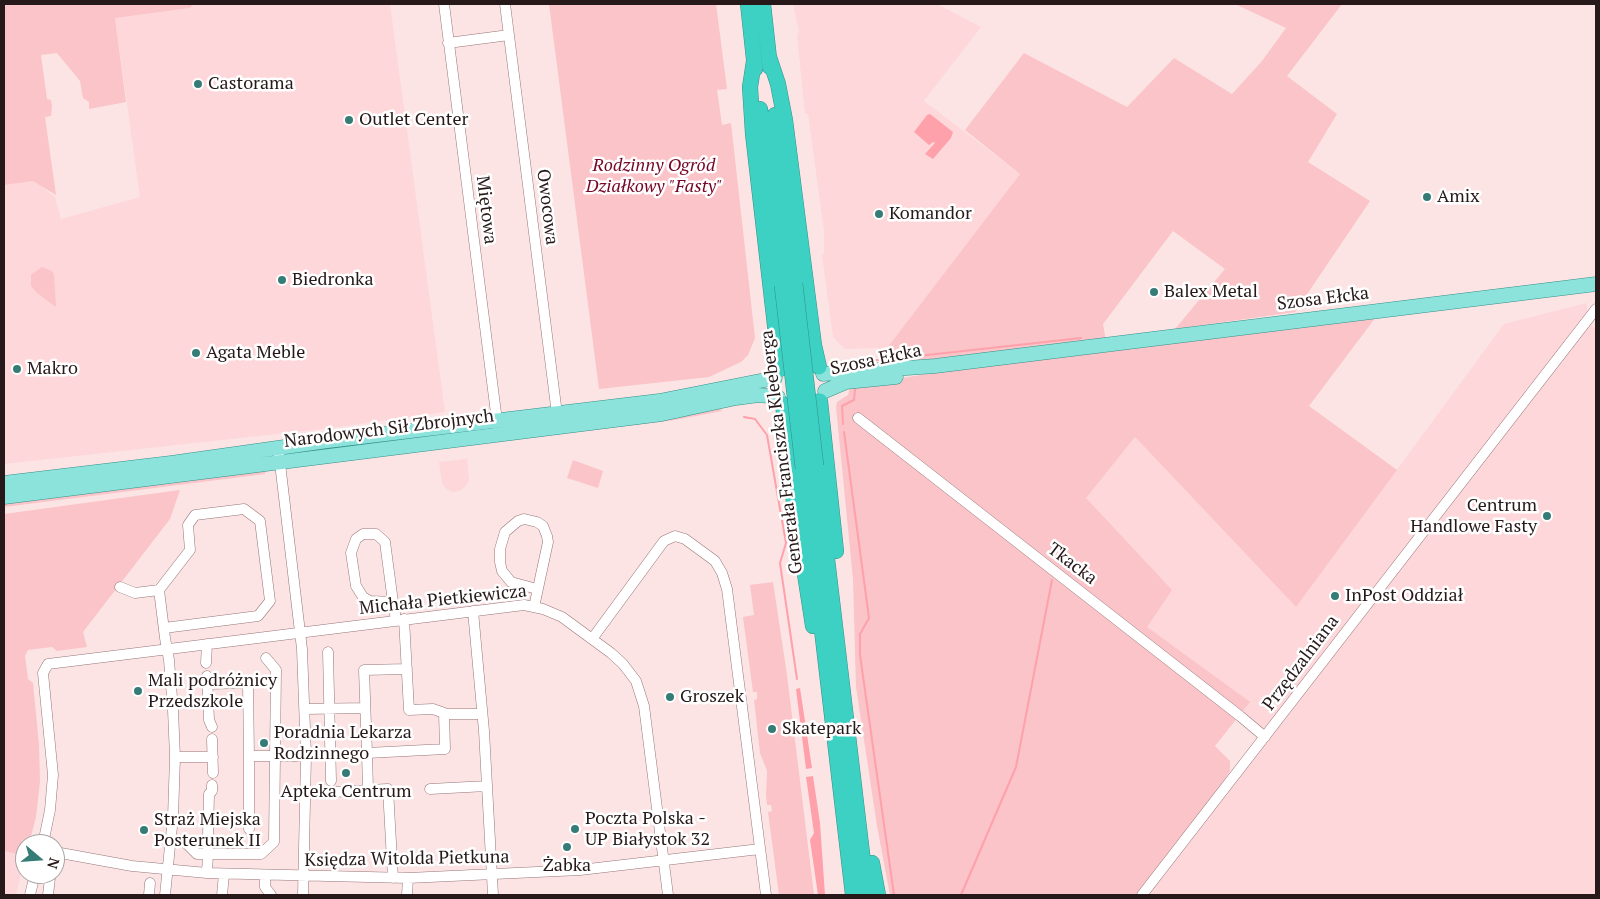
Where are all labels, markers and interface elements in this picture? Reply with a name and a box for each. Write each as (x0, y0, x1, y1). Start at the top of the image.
place label: Castorama (208, 73, 294, 95)
marker: Castorama (192, 78, 204, 90)
place label: Outlet Center (359, 109, 468, 131)
marker: Outlet Center (343, 114, 355, 126)
park label: Rodzinny Ogród Działkowy "Fasty" (586, 155, 722, 198)
street label: Owocowa (532, 168, 562, 246)
street label: Miętowa (471, 175, 501, 245)
place label: Amix (1437, 186, 1480, 208)
marker: Amix (1421, 191, 1433, 203)
place label: Komandor (889, 203, 972, 225)
marker: Komandor (873, 208, 885, 220)
place label: Biedronka (292, 269, 373, 291)
marker: Biedronka (276, 274, 288, 286)
place label: Balex Metal (1164, 281, 1258, 303)
street label: Szosa Ełcka (1276, 283, 1370, 315)
marker: Balex Metal (1148, 286, 1160, 298)
street label: Generała Franciszka Kleeberga (756, 329, 808, 575)
street label: Szosa Ełcka (829, 340, 923, 380)
place label: Agata Meble (206, 342, 305, 364)
marker: Agata Meble (190, 347, 202, 359)
place label: Makro (27, 358, 78, 380)
marker: Makro (11, 363, 23, 375)
street label: Narodowych Sił Zbrojnych (283, 405, 495, 453)
place label: Centrum Handlowe Fasty (1410, 495, 1537, 538)
marker: Centrum Handlowe Fasty (1541, 510, 1553, 522)
street label: Tkacka (1043, 538, 1101, 590)
street label: Michała Pietkiewicza (358, 580, 528, 620)
place label: InPost Oddział (1345, 585, 1463, 607)
marker: InPost Oddział (1329, 590, 1341, 602)
street label: Przędzalniana (1258, 611, 1344, 715)
place label: Mali podróżnicy Przedszkole (148, 670, 277, 712)
marker: Mali podróżnicy Przedszkole (132, 685, 144, 697)
place label: Groszek (680, 686, 744, 708)
marker: Groszek (664, 691, 676, 703)
place label: Skatepark (782, 718, 861, 740)
place label: Poradnia Lekarza Rodzinnego (274, 722, 412, 764)
marker: Skatepark (766, 723, 778, 735)
marker: Poradnia Lekarza Rodzinnego (258, 737, 270, 749)
marker: Apteka Centrum (340, 767, 352, 779)
place label: Apteka Centrum (280, 781, 412, 803)
place label: Poczta Polska - UP Białystok 32 (585, 808, 710, 851)
place label: Straż Miejska Posterunek II (154, 809, 261, 852)
marker: Poczta Polska - UP Białystok 32 (569, 823, 581, 835)
marker: Straż Miejska Posterunek II (138, 824, 150, 836)
north arrow (15, 834, 65, 884)
marker: Żabka (561, 841, 573, 853)
street label: Księdza Witolda Pietkuna (304, 846, 510, 872)
text: N (43, 855, 64, 871)
place label: Żabka (543, 855, 591, 877)

